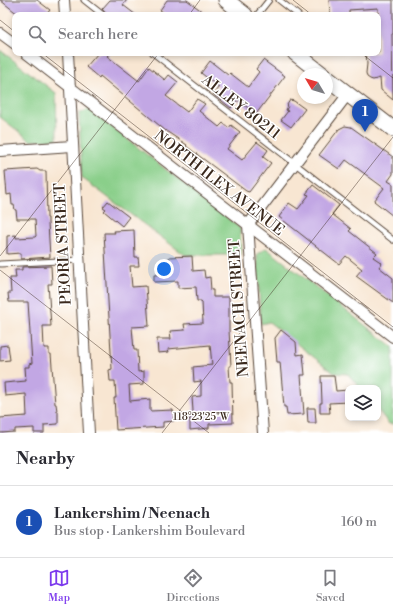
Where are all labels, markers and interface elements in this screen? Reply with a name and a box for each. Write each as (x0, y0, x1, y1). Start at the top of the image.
search box (12, 12, 381, 56)
icon: search (26, 23, 48, 45)
text: Search here (58, 25, 138, 44)
north arrow (297, 68, 333, 104)
street label: ALLEY 80211 (197, 70, 284, 144)
pin: 1 (352, 99, 378, 132)
street label: NORTH ILEX AVENUE (150, 126, 288, 240)
street label: PEORIA STREET (50, 182, 76, 305)
street label: NEENACH STREET (225, 238, 253, 378)
your location (154, 259, 174, 279)
map controls (345, 385, 381, 421)
button: layers (345, 385, 381, 421)
text: 118°23'25"W (173, 411, 230, 423)
text: Nearby (16, 448, 75, 470)
text: Lankershim / Neenach (54, 504, 210, 523)
text: 1 (26, 514, 32, 530)
text: 160 m (341, 514, 377, 530)
text: Bus stop · Lankershim Boulevard (54, 523, 245, 539)
tab: Map (48, 567, 70, 605)
tab: Directions (167, 567, 220, 605)
tab: Saved (316, 567, 345, 605)

